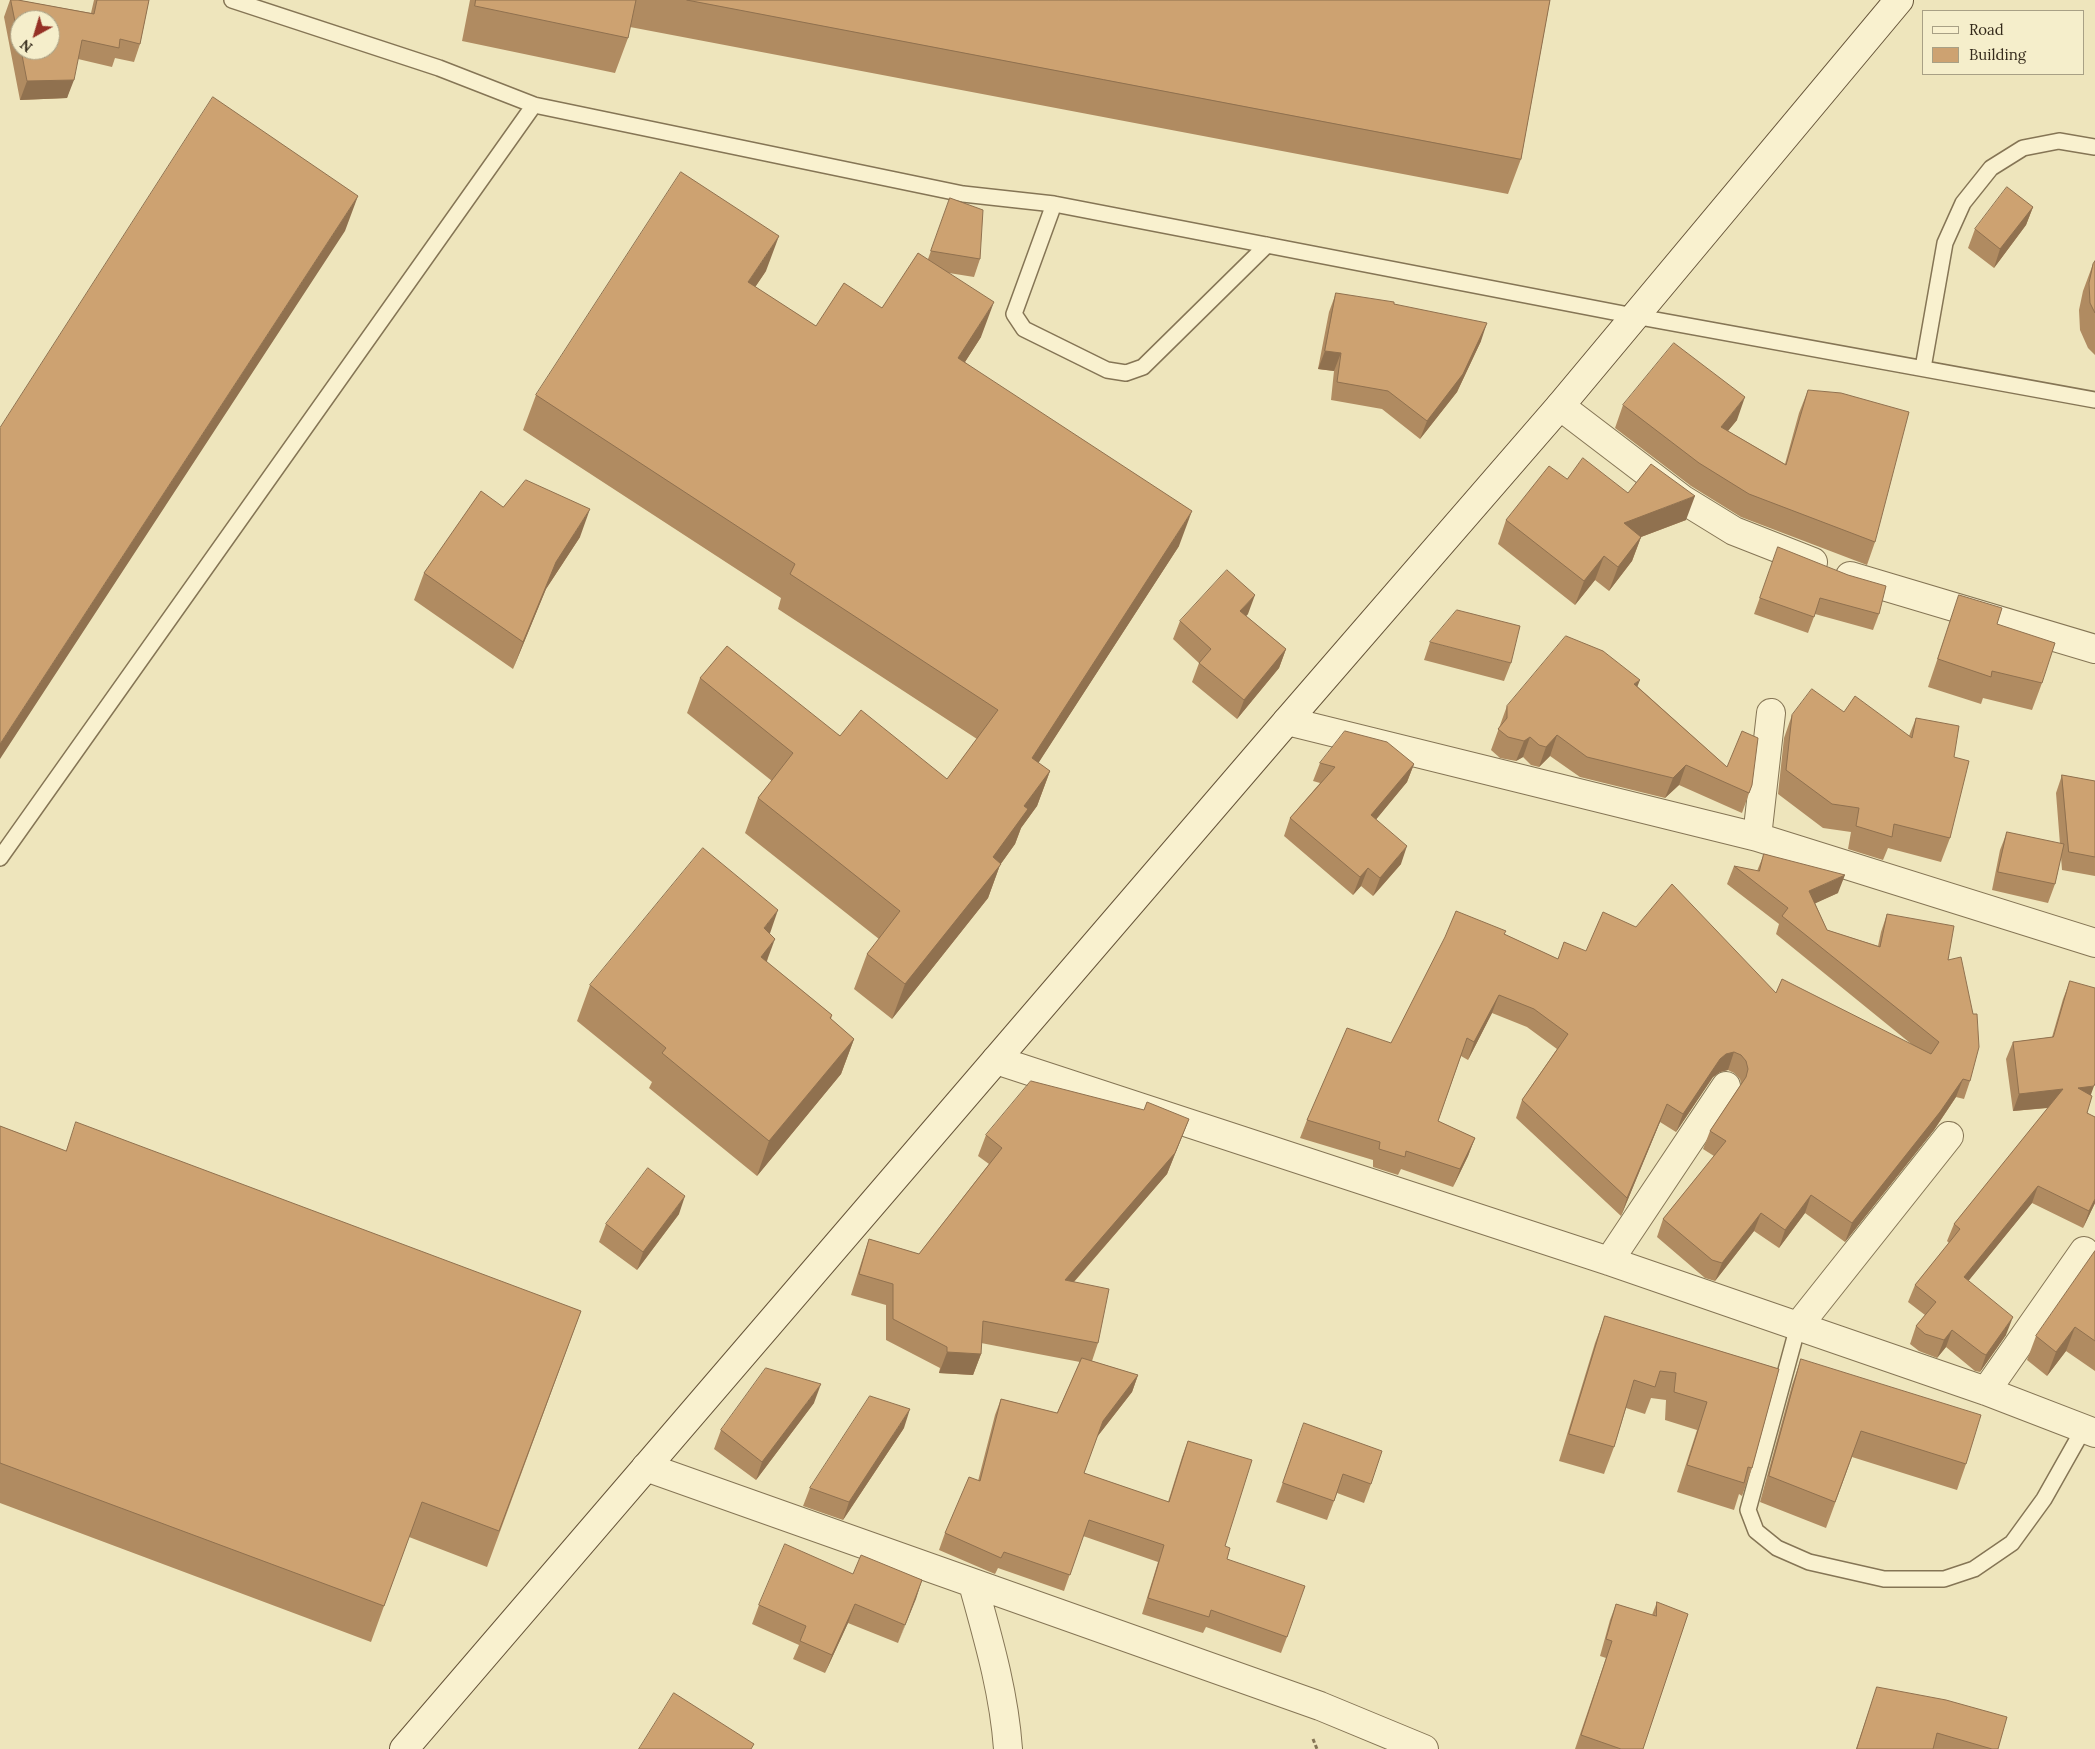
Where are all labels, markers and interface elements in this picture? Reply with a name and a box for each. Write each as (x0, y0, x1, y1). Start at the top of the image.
north arrow (10, 10, 60, 60)
legend (1922, 10, 2085, 75)
text: Road (1969, 20, 2004, 39)
text: N (16, 35, 36, 56)
text: Building (1969, 45, 2026, 64)

